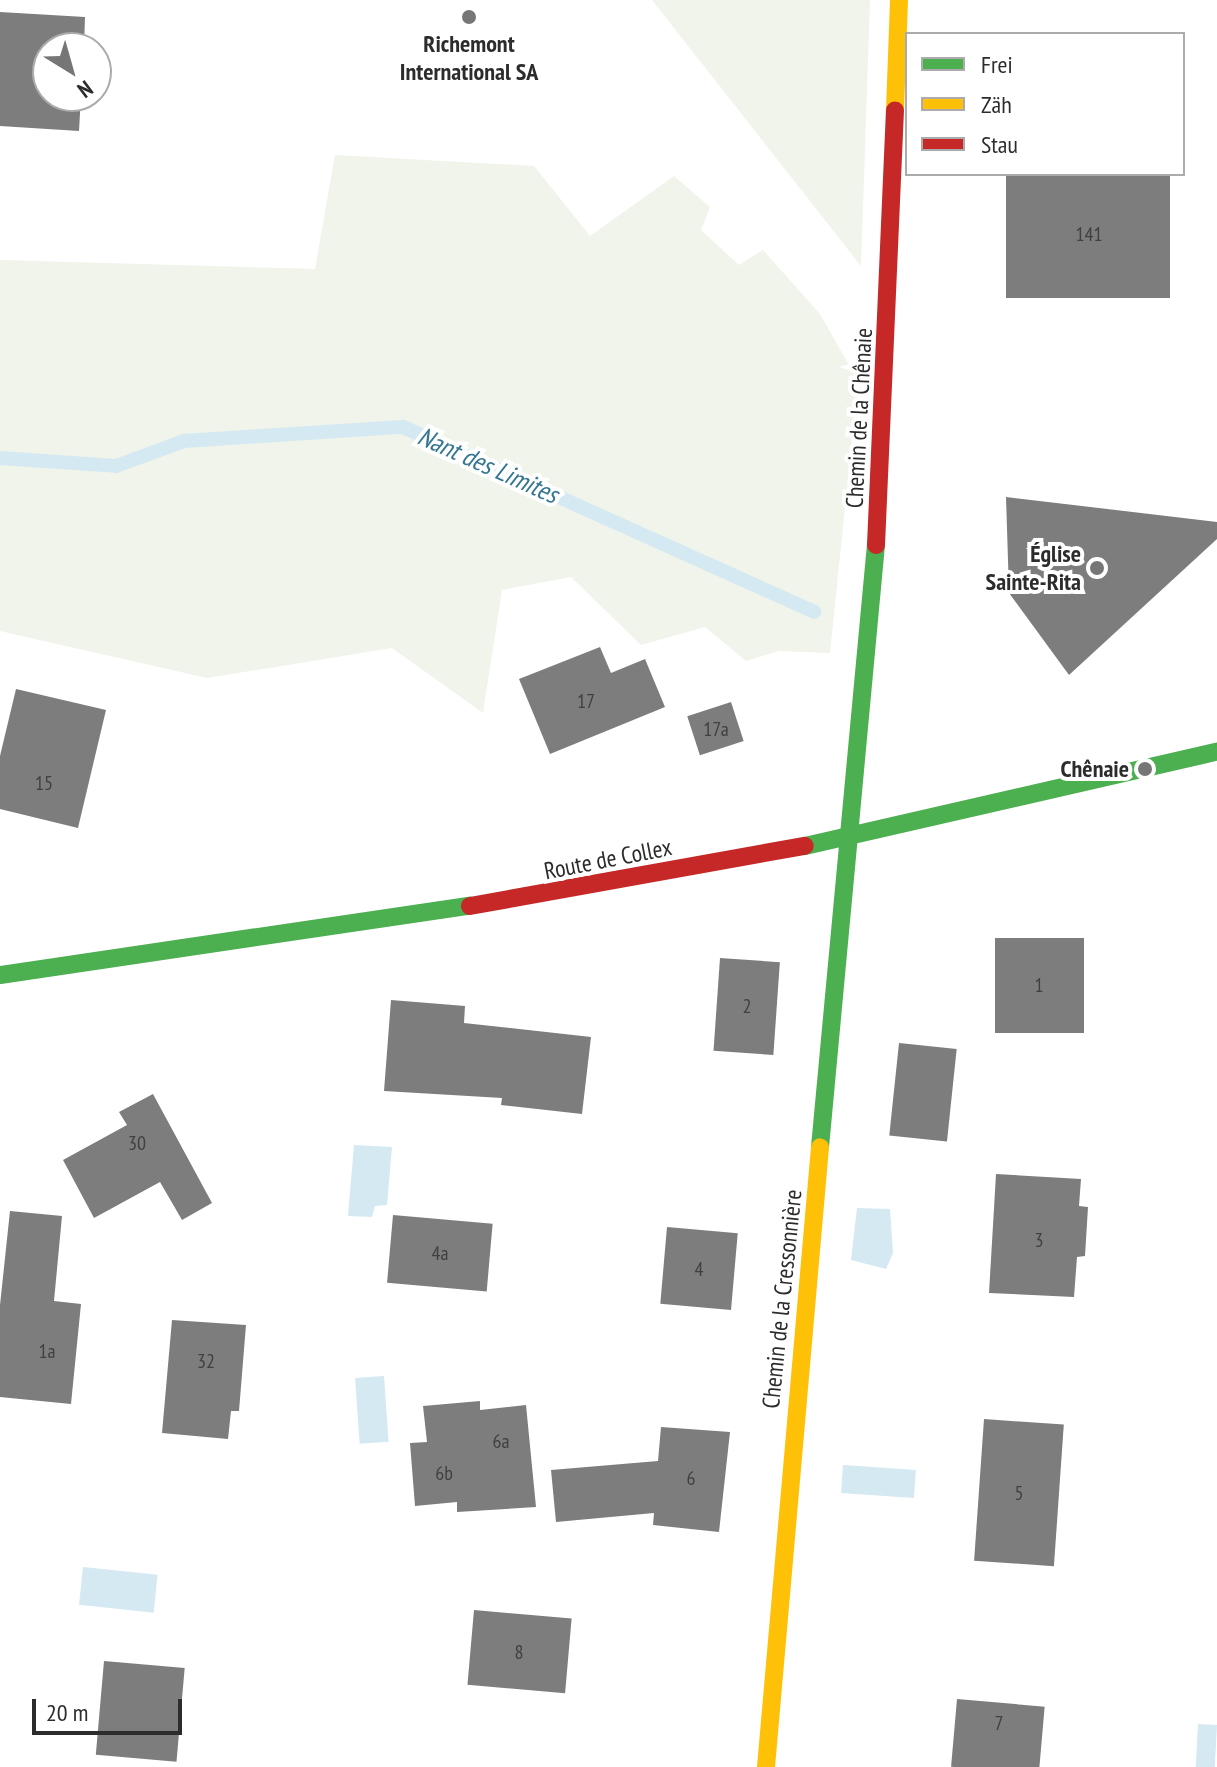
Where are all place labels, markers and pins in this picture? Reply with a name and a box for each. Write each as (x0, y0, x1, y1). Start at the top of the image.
marker: Richemont International SA (460, 8, 478, 26)
place label: Richemont International SA (400, 30, 538, 86)
place label: Église Sainte-Rita (986, 540, 1081, 596)
marker: Église Sainte-Rita (1088, 559, 1106, 577)
place label: Chênaie (1061, 755, 1129, 783)
marker: Chênaie (1136, 760, 1154, 778)

